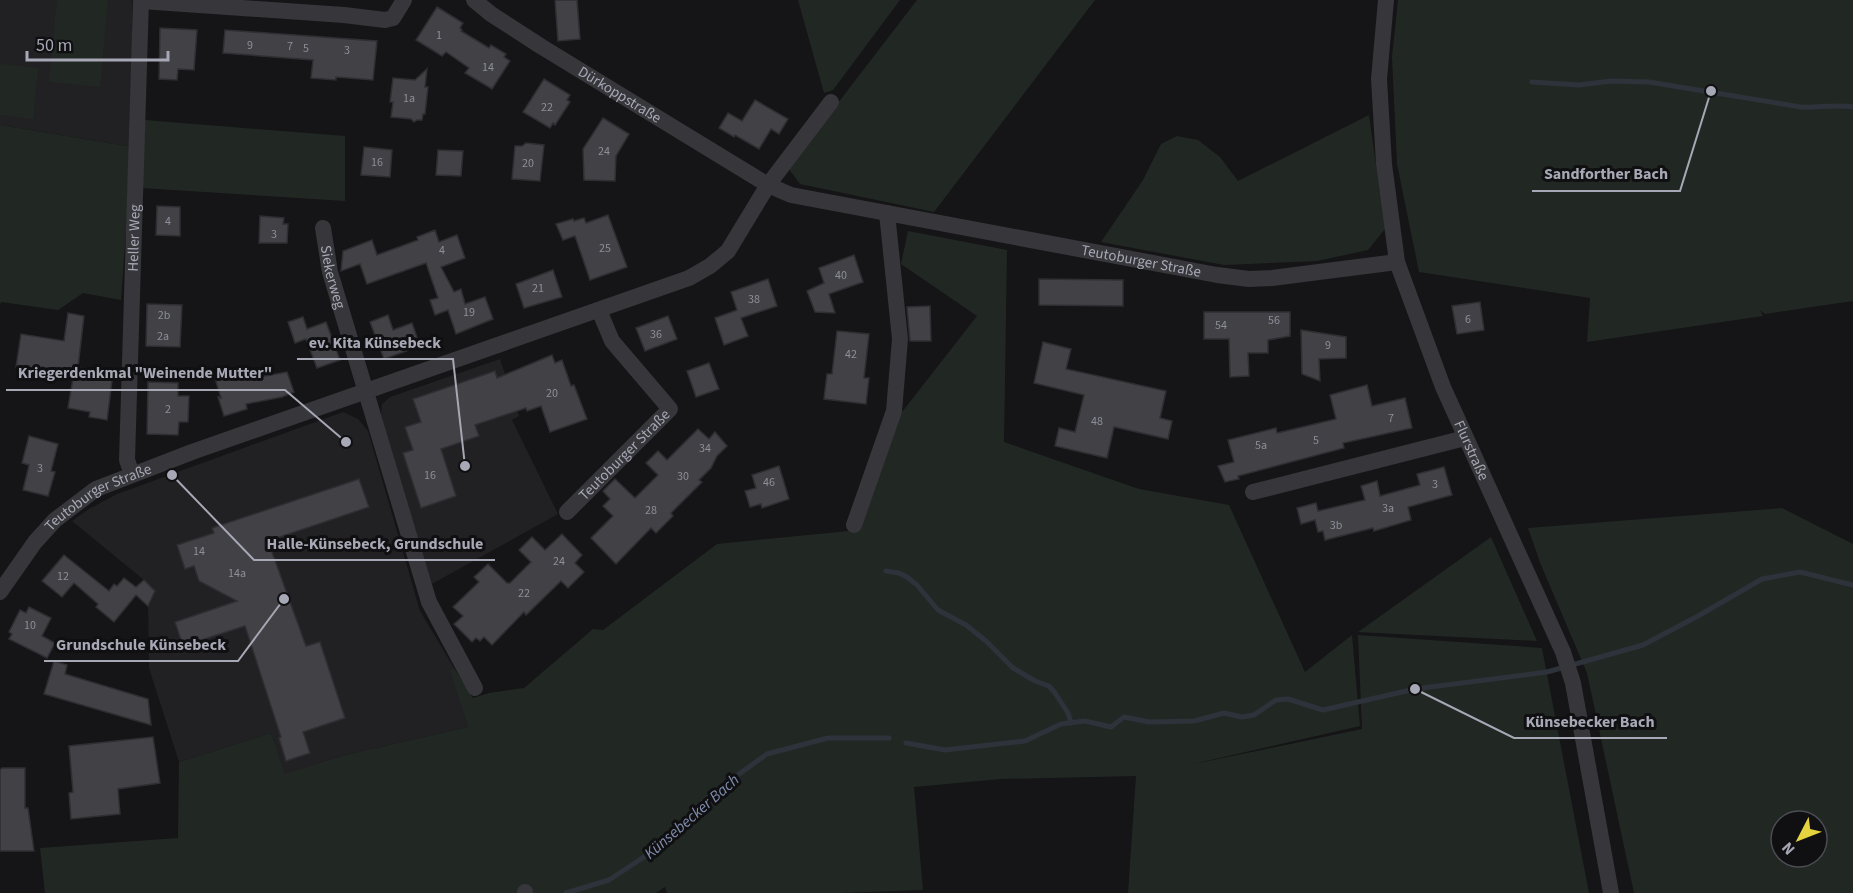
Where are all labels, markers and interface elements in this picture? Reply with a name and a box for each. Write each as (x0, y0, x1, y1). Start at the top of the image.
scale bar (27, 24, 168, 62)
house number: 1 (436, 27, 442, 44)
text: 50 m (36, 33, 72, 58)
house number: 9 (247, 37, 253, 54)
house number: 7 (287, 38, 293, 55)
house number: 5 (303, 40, 309, 57)
house number: 3 (344, 42, 350, 59)
house number: 14 (482, 59, 494, 76)
street label: Dürkoppstraße (574, 61, 665, 128)
house number: 1a (403, 90, 415, 107)
house number: 22 (541, 99, 553, 116)
house number: 24 (598, 143, 610, 160)
house number: 16 (371, 154, 383, 171)
house number: 20 (522, 155, 534, 172)
callout: Sandforther Bach (1532, 157, 1680, 191)
text: Sandforther Bach (1544, 163, 1668, 185)
street label: Heller Weg (123, 204, 146, 272)
house number: 4 (165, 213, 171, 230)
house number: 3 (271, 226, 277, 243)
house number: 25 (599, 240, 611, 257)
street label: Teutoburger Straße (1079, 240, 1203, 283)
house number: 4 (439, 242, 445, 259)
street label: Siekerweg (315, 244, 351, 312)
house number: 40 (835, 267, 847, 284)
house number: 21 (532, 280, 544, 297)
house number: 38 (748, 291, 760, 308)
house number: 19 (463, 304, 475, 321)
house number: 2b (158, 307, 171, 324)
house number: 6 (1465, 311, 1471, 328)
house number: 56 (1268, 312, 1280, 329)
house number: 54 (1215, 317, 1227, 334)
callout: ev. Kita Künsebeck (297, 325, 453, 359)
house number: 36 (650, 326, 662, 343)
house number: 2a (157, 328, 169, 345)
text: ev. Kita Künsebeck (309, 332, 441, 354)
house number: 9 (1325, 337, 1331, 354)
house number: 42 (845, 346, 857, 363)
callout: Kriegerdenkmal "Weinende Mutter" (6, 356, 285, 390)
text: Kriegerdenkmal "Weinende Mutter" (18, 362, 272, 384)
house number: 20 (546, 385, 558, 402)
house number: 2 (165, 401, 171, 418)
street label: Teutoburger Straße (574, 405, 675, 505)
house number: 7 (1388, 410, 1394, 427)
house number: 48 (1091, 413, 1103, 430)
street label: Flurstraße (1448, 417, 1494, 484)
house number: 5 (1313, 432, 1319, 449)
house number: 5a (1255, 437, 1267, 454)
house number: 34 (699, 440, 711, 457)
street label: Teutoburger Straße (40, 459, 155, 536)
house number: 3 (37, 460, 43, 477)
house number: 16 (424, 467, 436, 484)
house number: 30 (677, 468, 689, 485)
house number: 46 (763, 474, 775, 491)
house number: 3 (1432, 476, 1438, 493)
house number: 3a (1382, 500, 1394, 517)
house number: 28 (645, 502, 657, 519)
house number: 3b (1330, 517, 1343, 534)
callout: Halle-Künsebeck, Grundschule (254, 526, 495, 560)
text: Halle-Künsebeck, Grundschule (267, 533, 483, 555)
house number: 14 (193, 543, 205, 560)
house number: 24 (553, 553, 565, 570)
house number: 14a (228, 565, 246, 582)
house number: 12 (57, 568, 69, 585)
house number: 22 (518, 585, 530, 602)
house number: 10 (24, 617, 36, 634)
callout: Grundschule Künsebeck (44, 627, 238, 661)
text: Grundschule Künsebeck (56, 634, 226, 656)
callout: Künsebecker Bach (1514, 704, 1667, 738)
text: Künsebecker Bach (1525, 711, 1655, 733)
water label: Künsebecker Bach (639, 769, 744, 864)
north arrow (1769, 809, 1829, 869)
text: N (1777, 837, 1800, 860)

